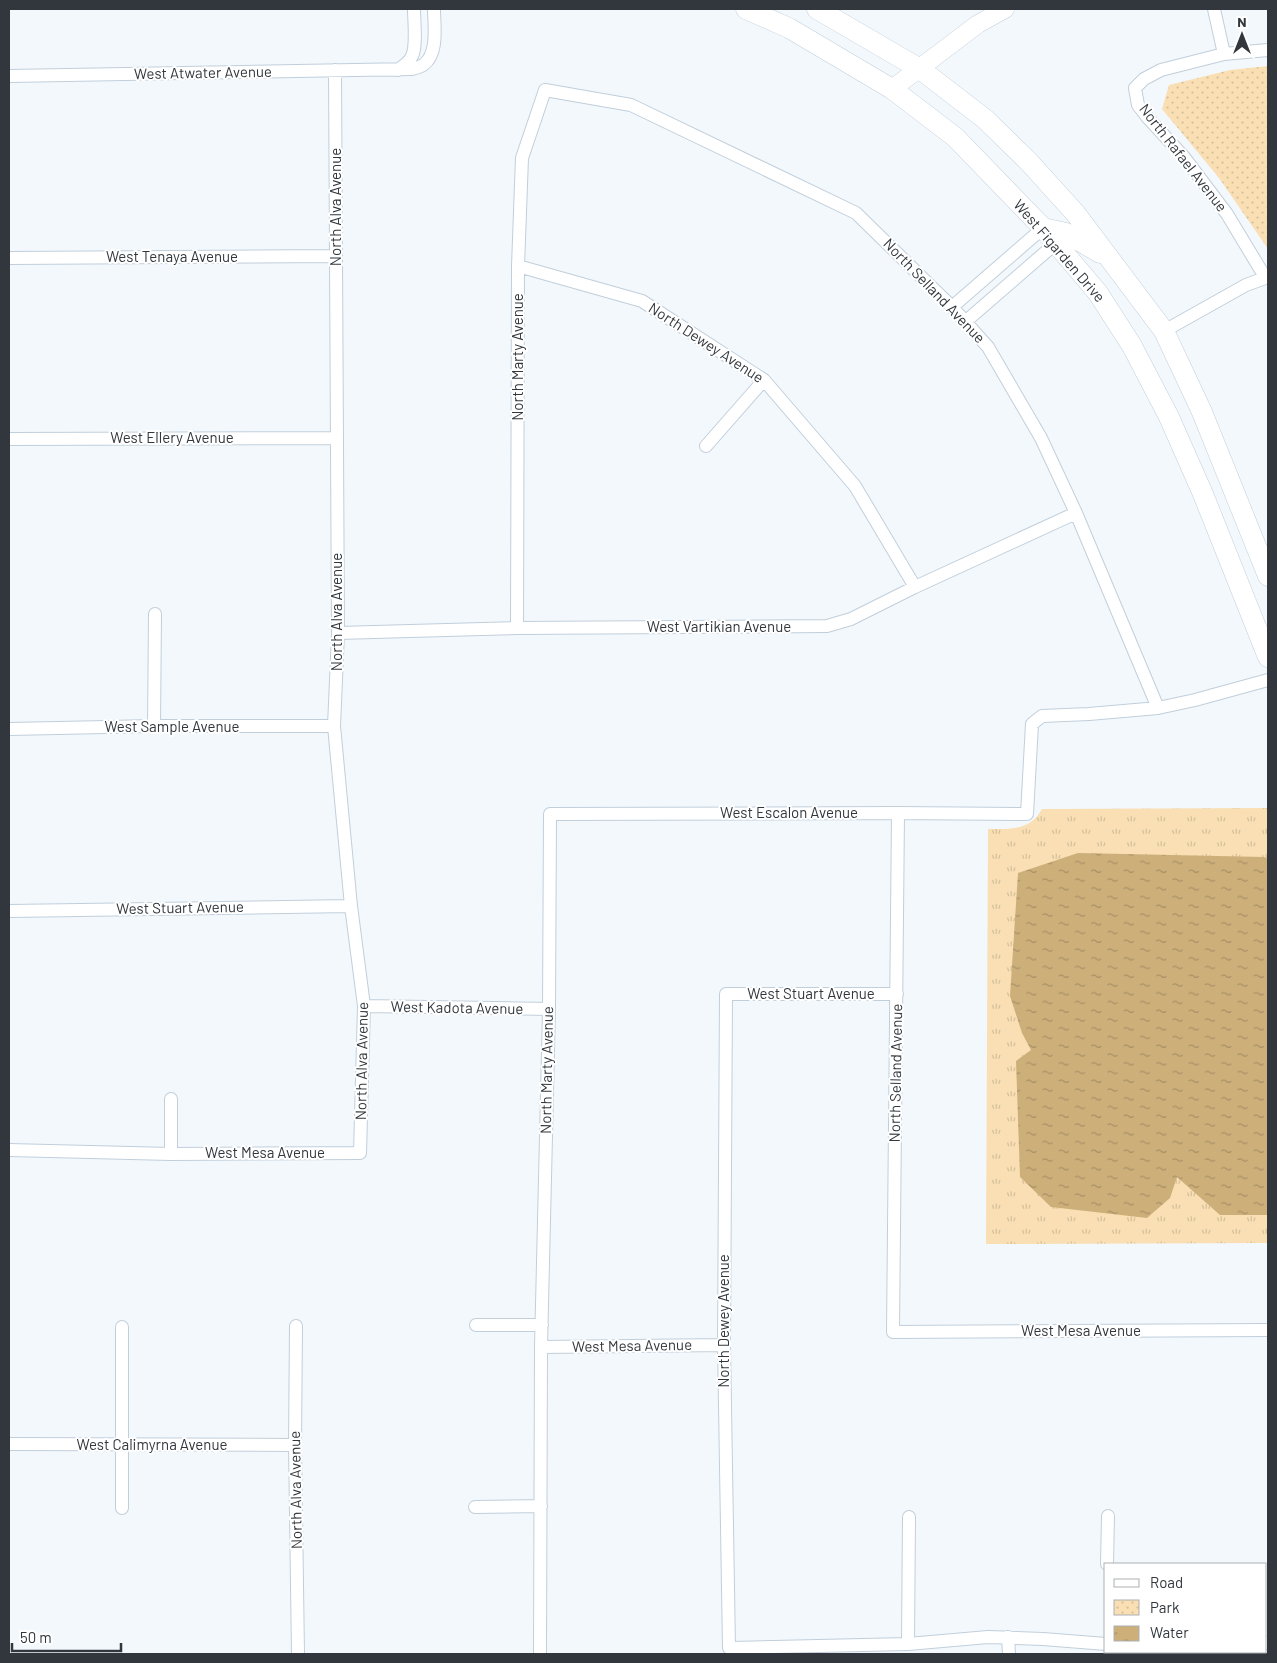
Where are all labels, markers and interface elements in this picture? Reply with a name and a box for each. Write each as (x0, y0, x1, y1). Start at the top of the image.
north arrow (1217, 10, 1267, 60)
text: N (1237, 13, 1247, 30)
street label: West Atwater Avenue (134, 62, 272, 82)
street label: North Rafael Avenue (1136, 100, 1232, 215)
street label: North Alva Avenue (326, 148, 344, 266)
street label: West Figarden Drive (1010, 195, 1109, 305)
street label: North Selland Avenue (880, 234, 989, 346)
street label: West Tenaya Avenue (106, 247, 238, 265)
street label: North Marty Avenue (508, 293, 526, 421)
street label: North Dewey Avenue (646, 298, 767, 386)
street label: West Ellery Avenue (110, 428, 234, 446)
street label: North Alva Avenue (327, 553, 345, 671)
street label: West Vartikian Avenue (647, 617, 791, 635)
street label: West Sample Avenue (104, 717, 240, 735)
street label: West Escalon Avenue (720, 803, 858, 821)
street label: West Stuart Avenue (116, 897, 244, 917)
street label: West Stuart Avenue (747, 984, 875, 1002)
street label: West Kadota Avenue (390, 997, 524, 1017)
street label: North Alva Avenue (351, 1002, 371, 1120)
street label: North Selland Avenue (885, 1003, 905, 1142)
street label: North Marty Avenue (536, 1006, 556, 1134)
street label: West Mesa Avenue (205, 1143, 325, 1161)
street label: North Dewey Avenue (714, 1254, 732, 1388)
street label: West Mesa Avenue (1021, 1321, 1141, 1339)
street label: West Mesa Avenue (572, 1335, 692, 1355)
street label: North Alva Avenue (285, 1431, 305, 1549)
street label: West Calimyrna Avenue (77, 1435, 227, 1453)
legend (1104, 1563, 1267, 1653)
text: Road (1150, 1573, 1183, 1591)
text: Park (1150, 1598, 1180, 1616)
scale bar (12, 1620, 121, 1652)
text: Water (1150, 1623, 1189, 1641)
text: 50 m (20, 1628, 52, 1646)

